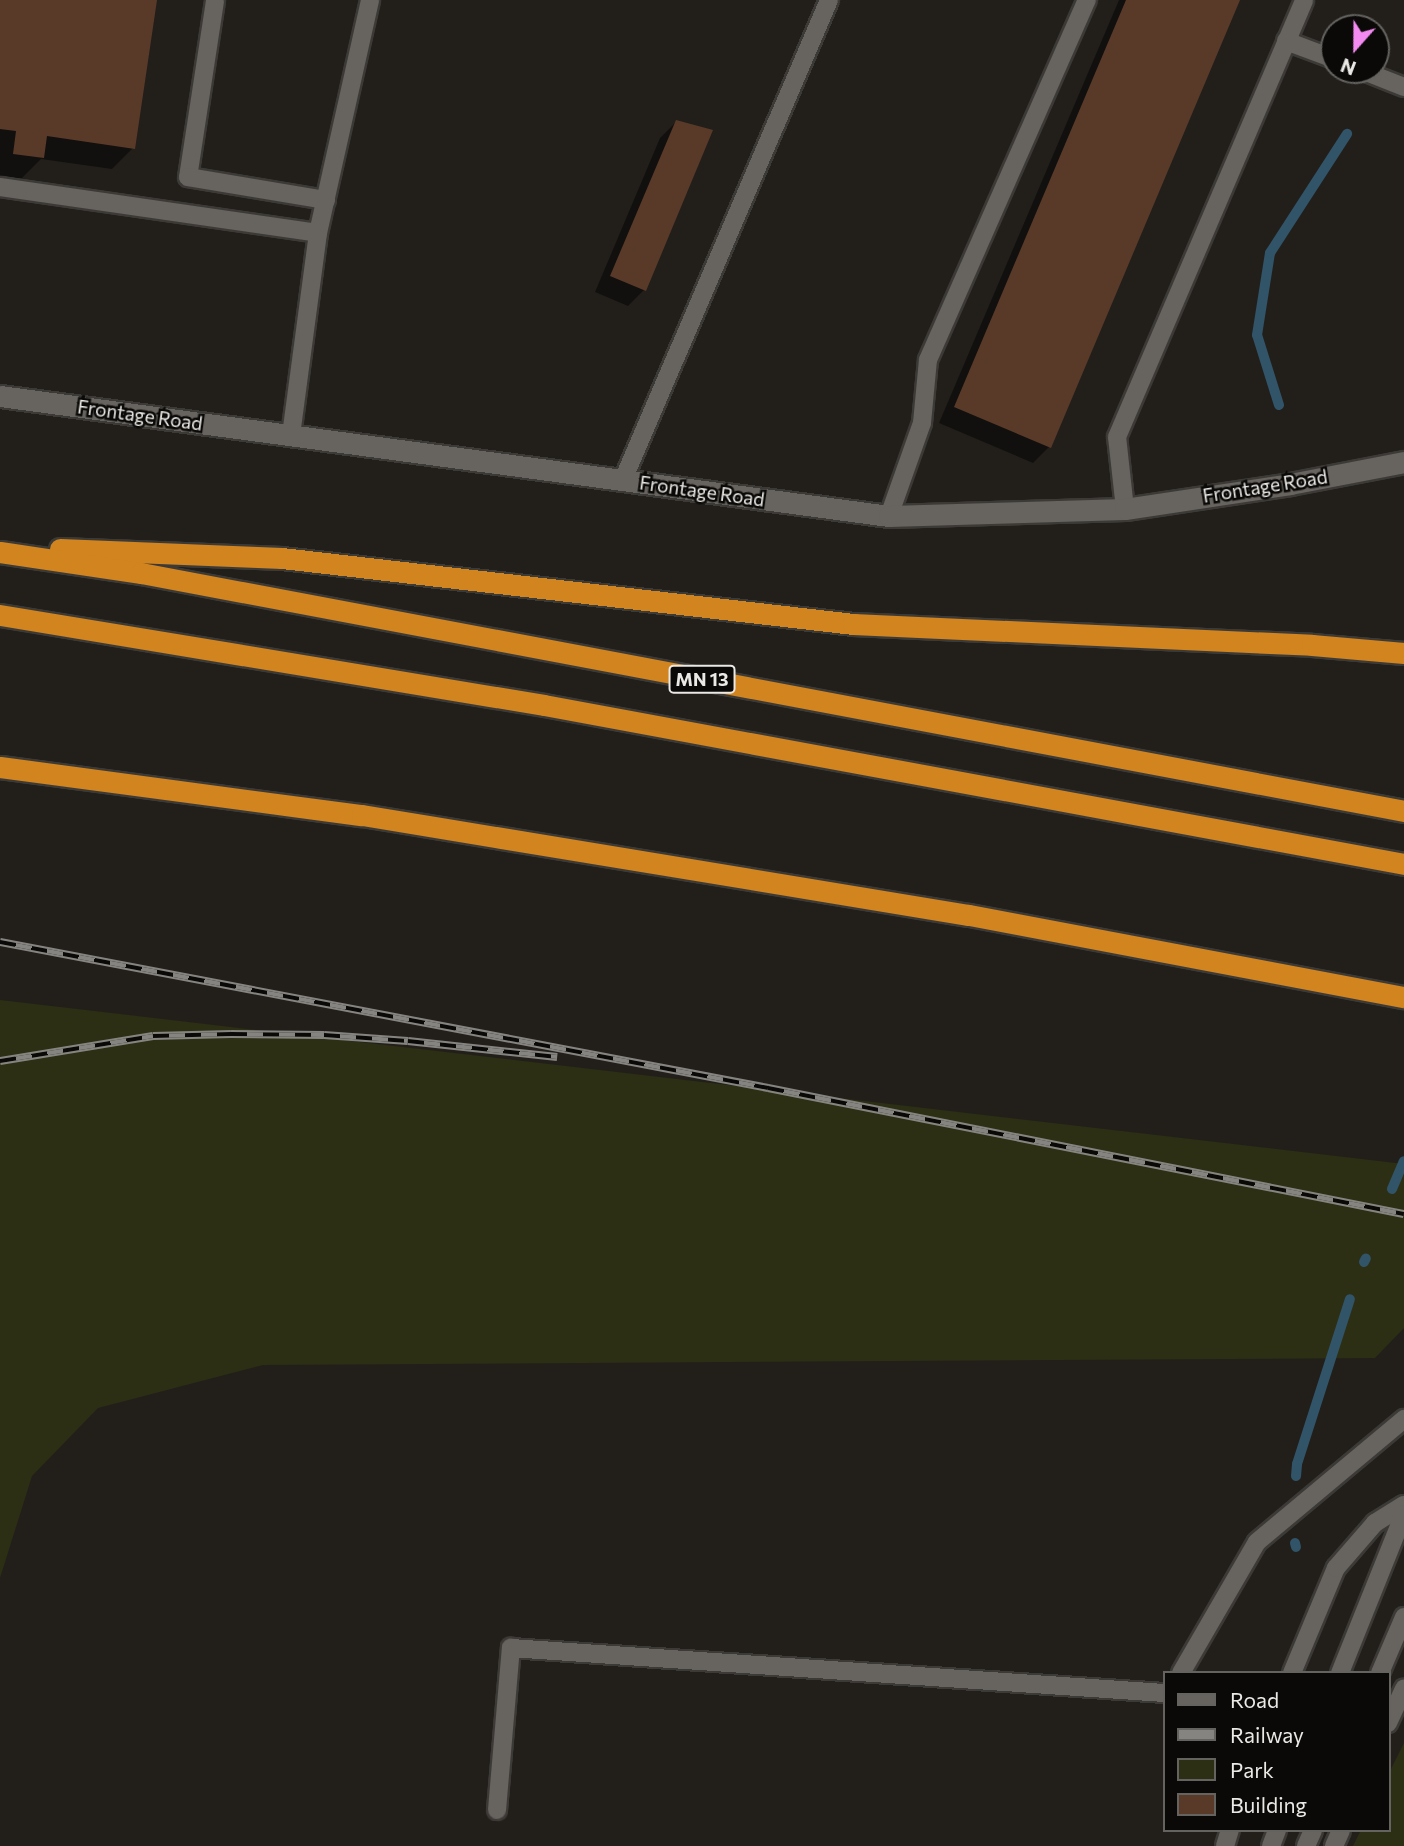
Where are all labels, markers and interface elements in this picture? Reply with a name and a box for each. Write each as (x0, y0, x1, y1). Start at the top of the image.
north arrow (1320, 14, 1390, 84)
text: N (1337, 54, 1359, 80)
street label: Frontage Road (76, 395, 204, 435)
street label: Frontage Road (1201, 465, 1329, 507)
street label: Frontage Road (638, 471, 766, 511)
road number: MN 13 (667, 664, 737, 694)
legend (1162, 1671, 1390, 1832)
text: Road (1230, 1687, 1279, 1712)
text: Railway (1230, 1722, 1304, 1747)
text: Park (1230, 1757, 1274, 1782)
text: Building (1230, 1792, 1307, 1817)

